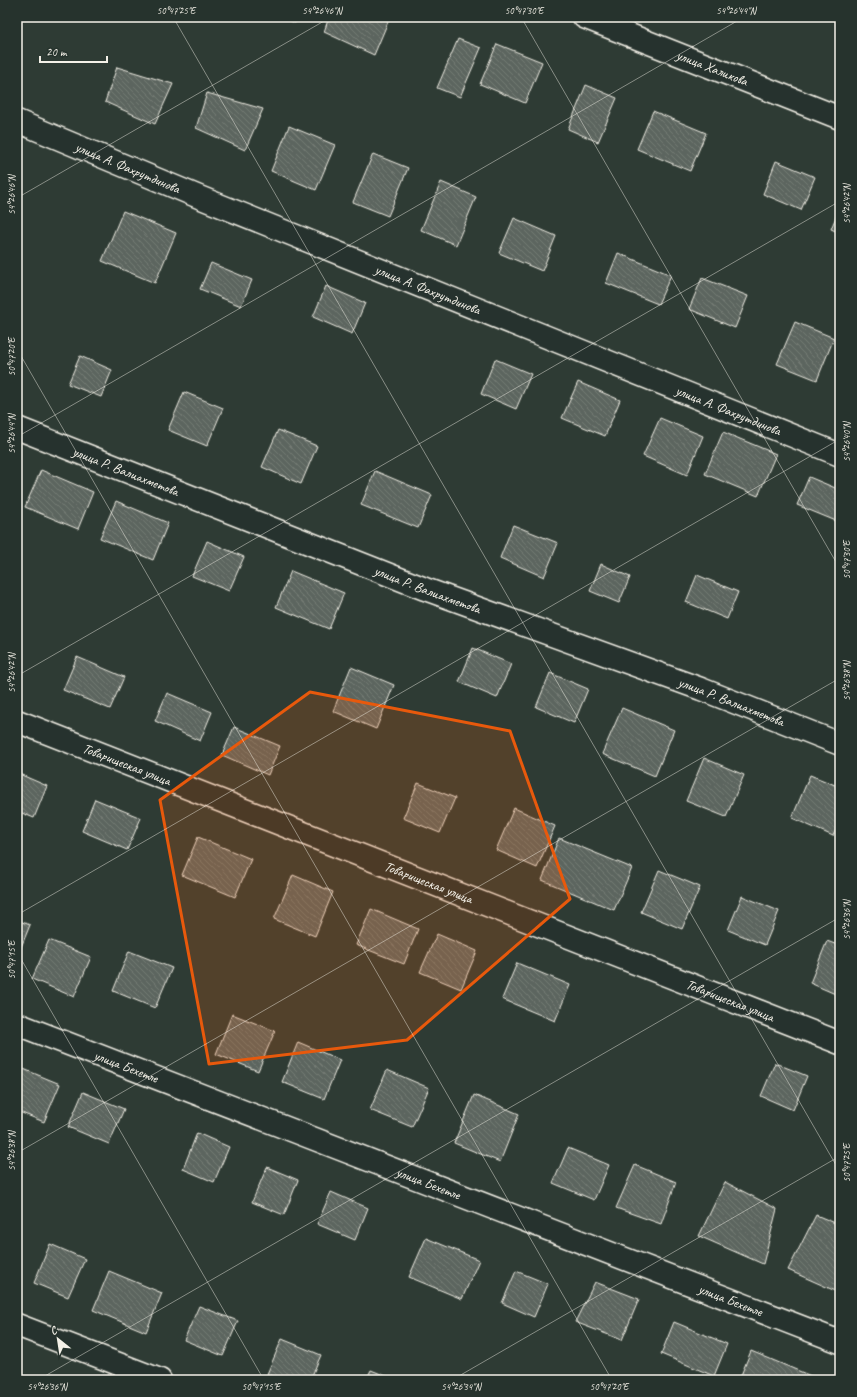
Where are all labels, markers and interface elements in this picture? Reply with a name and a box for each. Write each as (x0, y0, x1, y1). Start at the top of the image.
text: 50°47'25"E (157, 4, 197, 17)
text: 54°26'46"N (302, 4, 344, 17)
text: 50°47'30"E (505, 4, 545, 17)
text: 54°26'44"N (716, 4, 758, 17)
scale bar (40, 38, 107, 64)
text: 20 m (46, 44, 68, 60)
street label: улица Халикова (673, 46, 751, 90)
street label: улица А. Фахрутдинова (72, 138, 184, 198)
text: 54°26'46"N (5, 173, 18, 215)
text: 54°26'42"N (840, 182, 853, 224)
street label: улица А. Фахрутдинова (372, 260, 484, 319)
text: 50°47'20"E (5, 336, 18, 376)
street label: улица А. Фахрутдинова (672, 381, 785, 440)
text: 54°26'44"N (5, 412, 18, 454)
text: 54°26'40"N (840, 420, 853, 462)
street label: улица Р. Валиахметова (69, 443, 182, 500)
text: 50°47'30"E (840, 539, 853, 579)
street label: улица Р. Валиахметова (371, 561, 484, 618)
text: 54°26'42"N (5, 651, 18, 693)
text: 54°26'38"N (840, 659, 853, 701)
street label: улица Р. Валиахметова (675, 673, 788, 731)
street label: Товарищеская улица (80, 740, 174, 790)
street label: Товарищеская улица (382, 858, 476, 908)
text: 54°26'36"N (840, 898, 853, 940)
text: 50°47'15"E (5, 939, 18, 979)
street label: Товарищеская улица (684, 976, 778, 1026)
street label: улица Бехетле (91, 1046, 162, 1087)
text: 54°26'38"N (5, 1129, 18, 1171)
text: 50°47'25"E (840, 1142, 853, 1182)
street label: улица Бехетле (393, 1163, 464, 1204)
street label: улица Бехетле (695, 1280, 766, 1321)
north arrow (38, 1319, 78, 1359)
text: С (47, 1322, 60, 1338)
text: 54°26'36"N (27, 1380, 69, 1393)
text: 50°47'15"E (242, 1380, 282, 1393)
text: 54°26'34"N (441, 1380, 483, 1393)
text: 50°47'20"E (590, 1380, 630, 1393)

